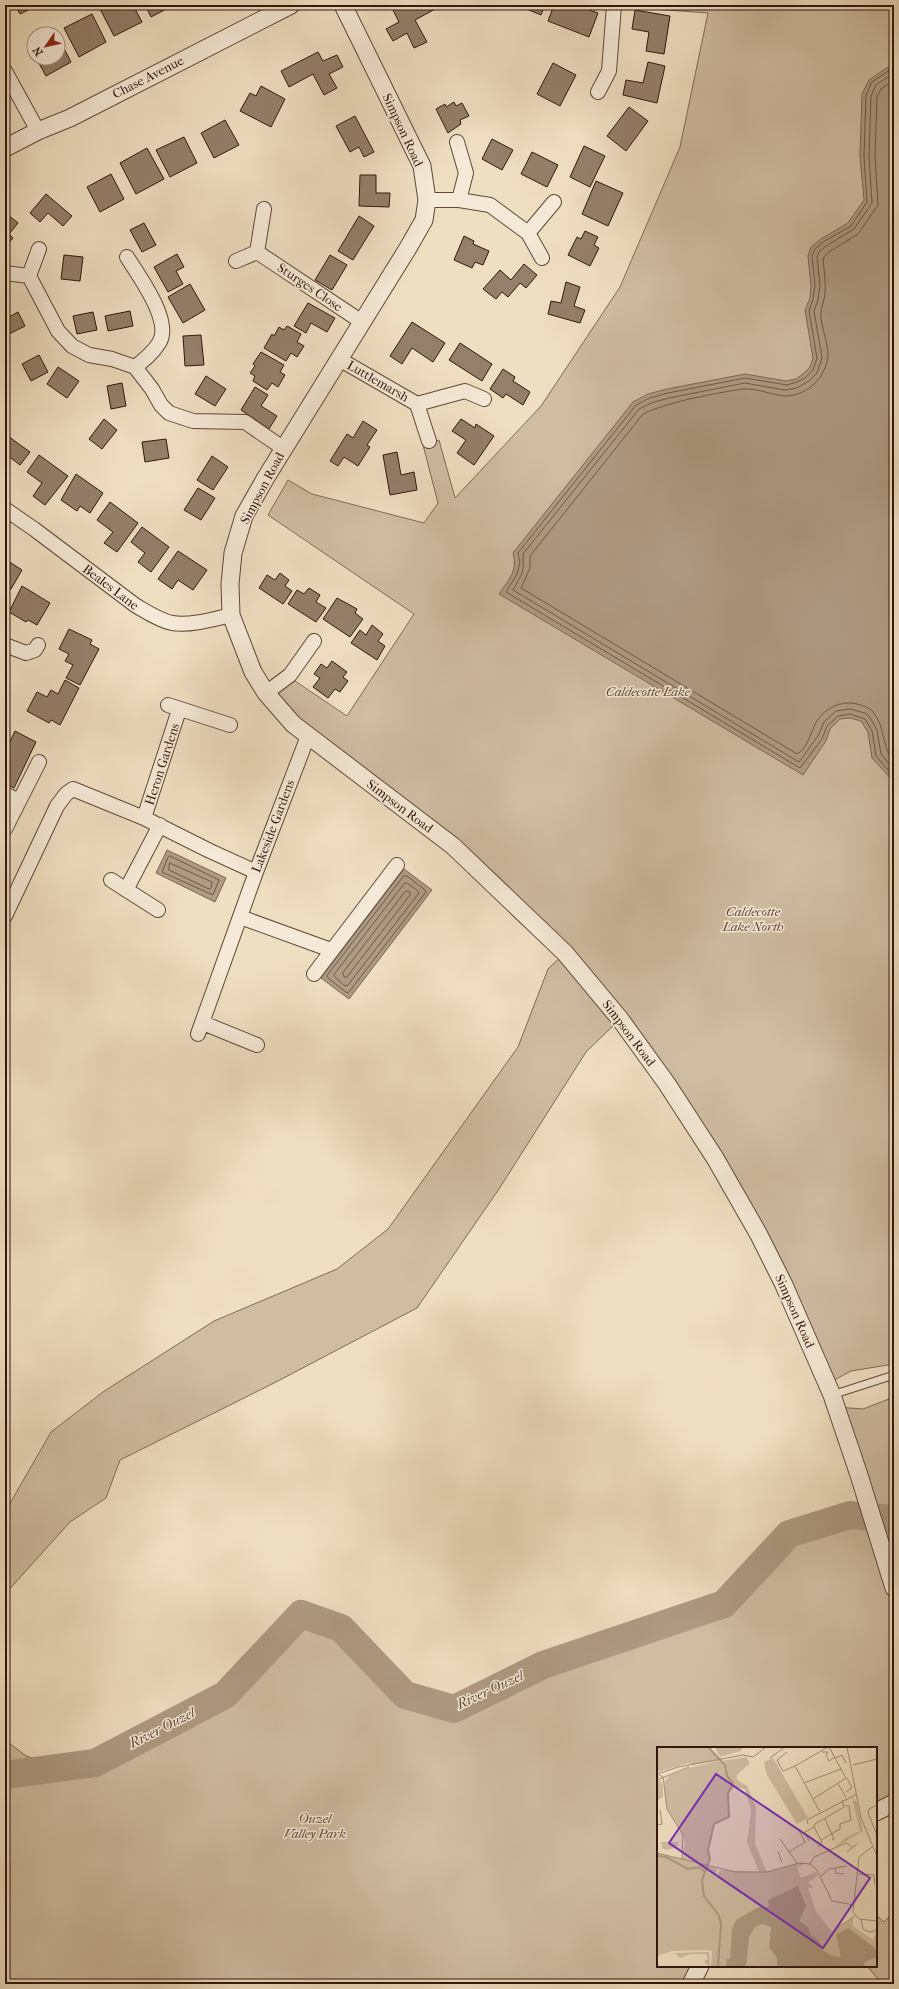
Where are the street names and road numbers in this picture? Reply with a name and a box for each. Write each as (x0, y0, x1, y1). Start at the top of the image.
street label: Chase Avenue (110, 52, 187, 101)
street label: Simpson Road (380, 91, 427, 170)
street label: Sturges Close (275, 260, 346, 315)
street label: Luttlemarsh (344, 357, 412, 405)
street label: Simpson Road (237, 449, 288, 526)
street label: Beales Lane (80, 561, 142, 613)
street label: Heron Gardens (142, 721, 182, 807)
street label: Simpson Road (364, 776, 437, 836)
street label: Lakeside Gardens (248, 777, 298, 874)
street label: Simpson Road (599, 997, 659, 1070)
street label: Simpson Road (772, 1272, 818, 1351)

